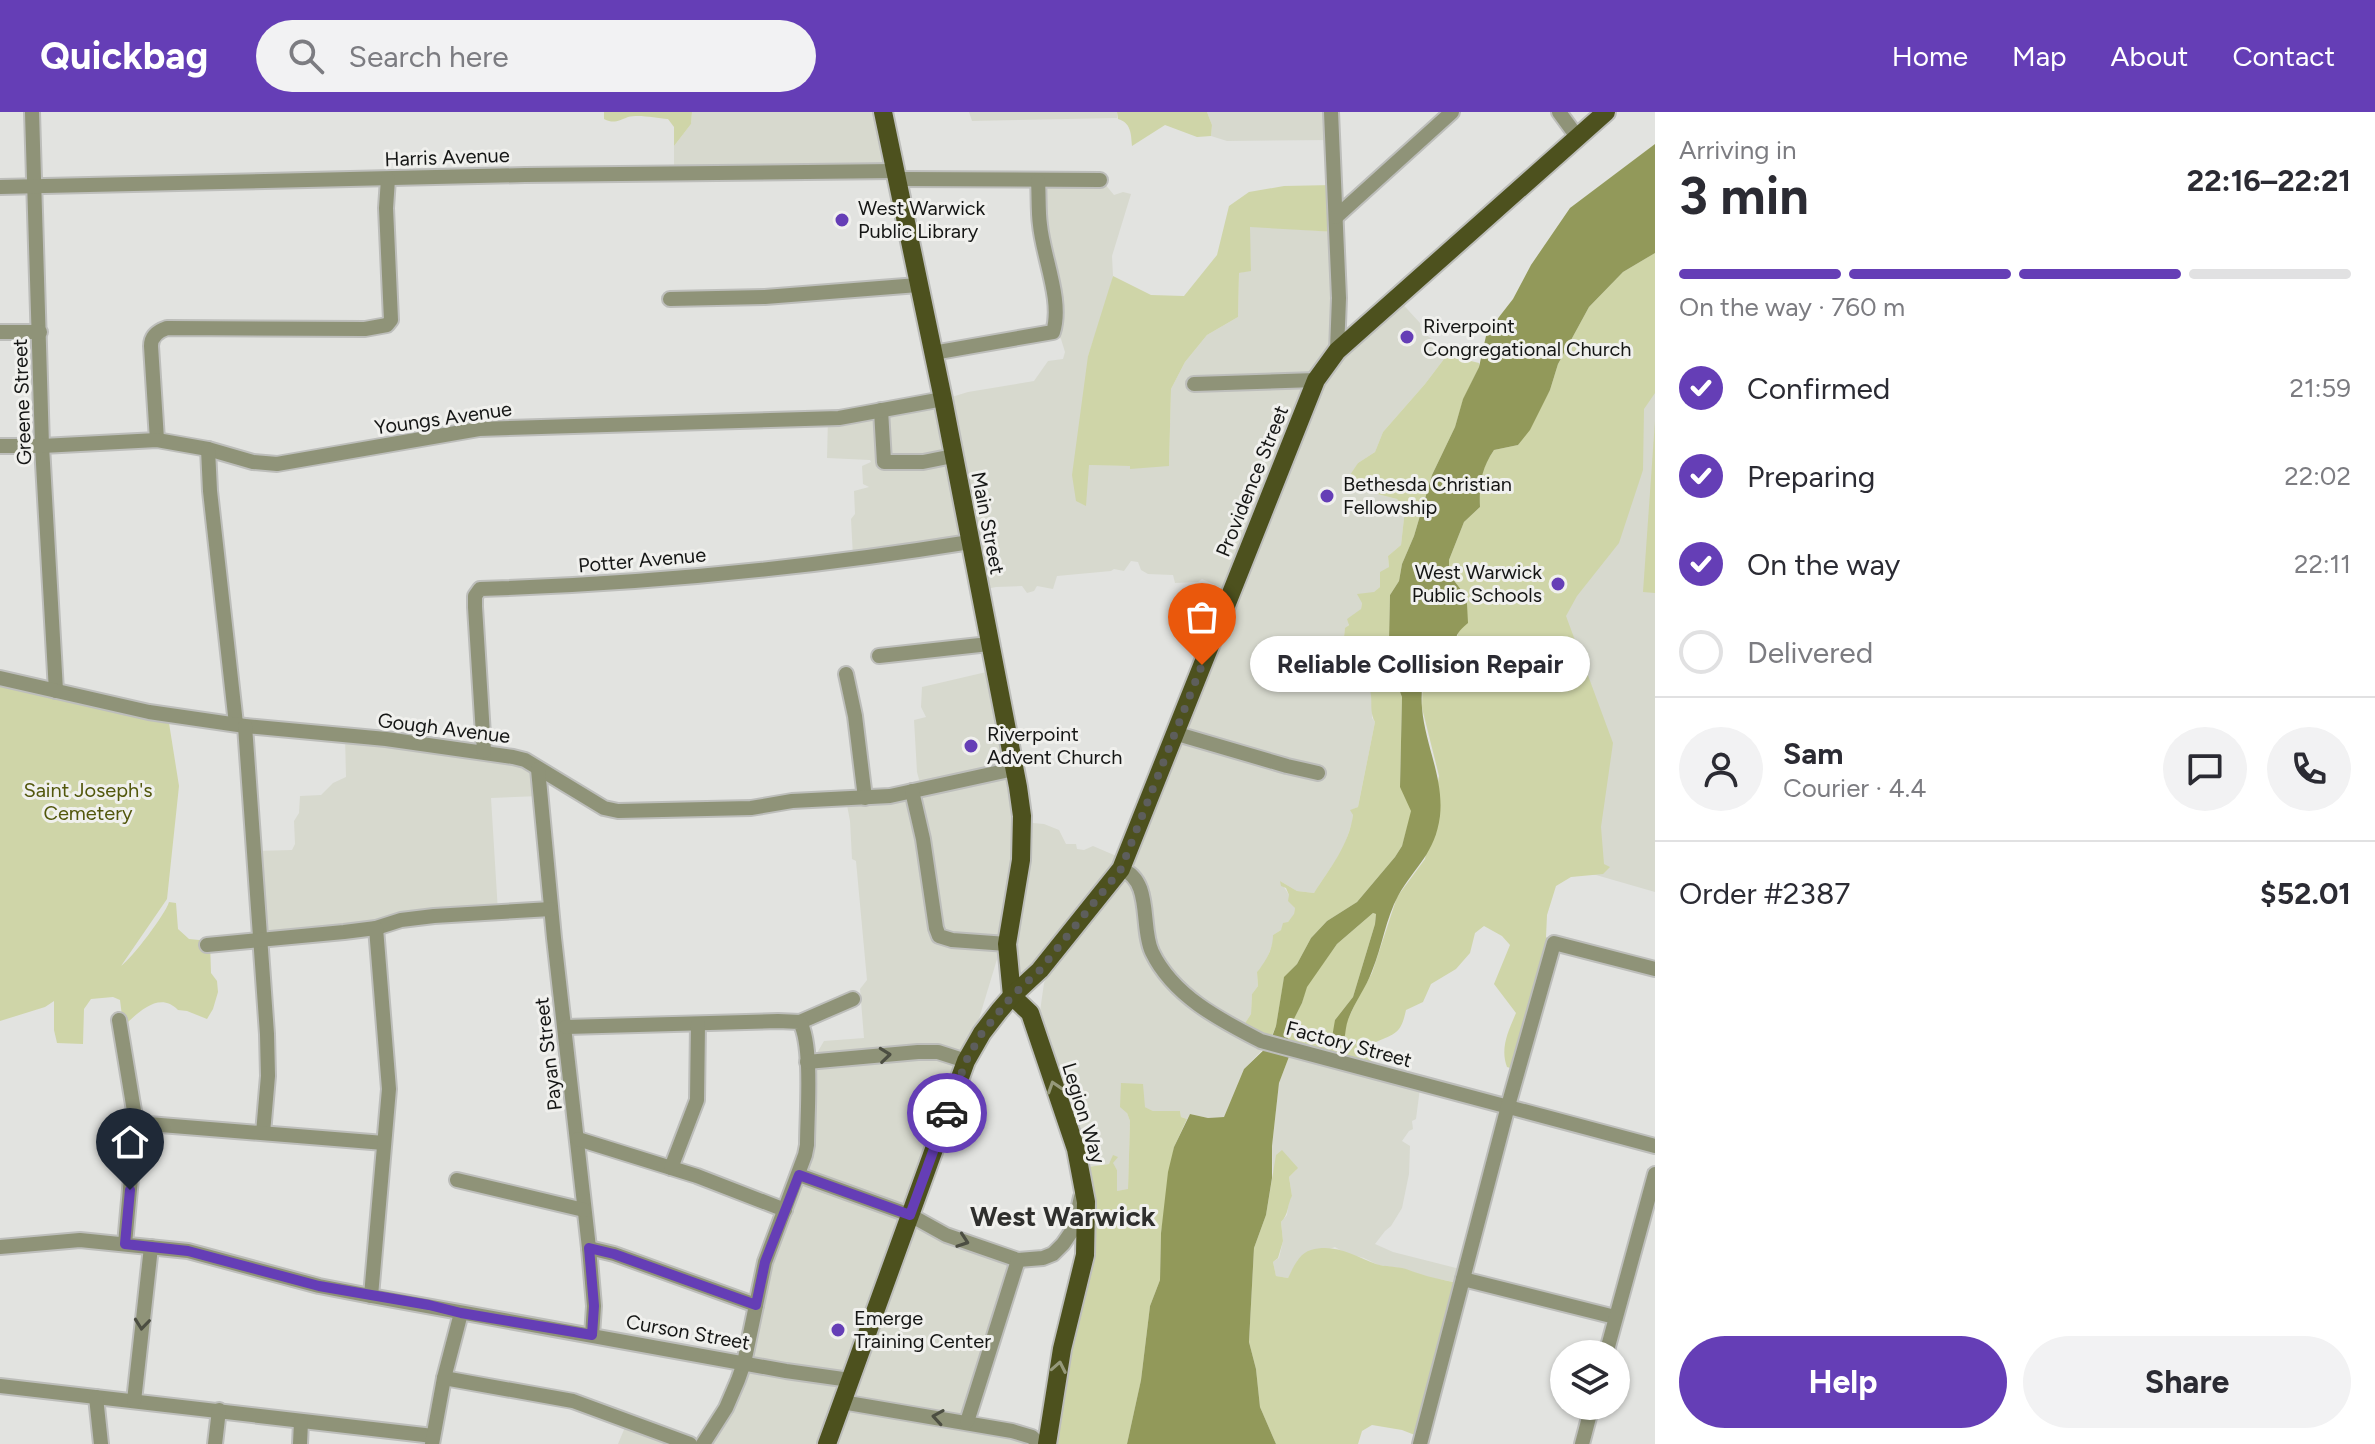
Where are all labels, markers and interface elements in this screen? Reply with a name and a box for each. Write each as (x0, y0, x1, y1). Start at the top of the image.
search box (256, 20, 816, 92)
text: Quickbag (40, 33, 208, 79)
icon: search (284, 34, 328, 78)
text: Search here (348, 38, 509, 75)
text: Home (1892, 39, 1968, 73)
text: Map (2012, 39, 2067, 73)
text: About (2111, 39, 2188, 73)
text: Contact (2232, 39, 2335, 73)
text: Arriving in (1679, 134, 1797, 166)
street label: Harris Avenue (384, 143, 510, 171)
text: 22:16–22:21 (2187, 162, 2351, 199)
text: 3 min (1679, 165, 1809, 227)
place label: West Warwick Public Library (858, 196, 986, 243)
marker: West Warwick Public Library (833, 211, 851, 229)
text: On the way · 760 m (1679, 291, 1905, 323)
place label: Riverpoint Congregational Church (1423, 314, 1632, 361)
marker: Riverpoint Congregational Church (1398, 328, 1416, 346)
street label: Greene Street (8, 338, 36, 466)
icon: check (1679, 366, 1723, 410)
text: Confirmed (1747, 370, 1890, 407)
text: 21:59 (2289, 372, 2351, 404)
street label: Youngs Avenue (373, 396, 513, 440)
street label: Providence Street (1211, 402, 1293, 560)
icon: check (1679, 454, 1723, 498)
text: Preparing (1747, 458, 1875, 495)
text: 22:02 (2284, 460, 2351, 492)
street label: Main Street (966, 470, 1010, 576)
place label: Bethesda Christian Fellowship (1343, 472, 1512, 519)
marker: Bethesda Christian Fellowship (1318, 487, 1336, 505)
street label: Potter Avenue (577, 542, 707, 578)
icon: check (1679, 542, 1723, 586)
text: On the way (1747, 546, 1900, 583)
text: 22:11 (2294, 548, 2351, 580)
place label: West Warwick Public Schools (1412, 560, 1542, 607)
marker: West Warwick Public Schools (1549, 575, 1567, 593)
pin (1168, 583, 1236, 665)
icon: bag (1180, 595, 1224, 639)
text: Delivered (1747, 634, 1873, 671)
callout: Reliable Collision Repair (1250, 637, 1590, 693)
text: Reliable Collision Repair (1277, 648, 1563, 680)
street label: Gough Avenue (376, 708, 512, 748)
place label: Riverpoint Advent Church (987, 722, 1122, 769)
button: person (1679, 727, 1763, 811)
button: chat (2163, 727, 2247, 811)
button: phone (2267, 727, 2351, 811)
text: Sam (1783, 735, 1843, 772)
marker: Riverpoint Advent Church (962, 737, 980, 755)
text: Courier · 4.4 (1783, 772, 1926, 804)
park label: Saint Joseph's Cemetery (23, 778, 153, 825)
text: Order #2387 (1679, 875, 1850, 912)
text: $52.01 (2260, 875, 2351, 912)
street label: Payan Street (529, 996, 567, 1112)
street label: Factory Street (1284, 1016, 1414, 1072)
one-way arrow (879, 1046, 892, 1063)
street label: Legion Way (1057, 1060, 1111, 1167)
courier (907, 1073, 987, 1153)
one-way arrow (1047, 1081, 1063, 1094)
icon: car (925, 1091, 969, 1135)
pin (96, 1108, 164, 1190)
icon: home (108, 1120, 152, 1164)
district label: West Warwick (970, 1199, 1156, 1233)
one-way arrow (955, 1231, 969, 1247)
place label: Emerge Training Center (854, 1306, 991, 1353)
street label: Curson Street (624, 1309, 752, 1355)
one-way arrow (133, 1318, 150, 1331)
marker: Emerge Training Center (829, 1321, 847, 1339)
button: Help (1679, 1336, 2007, 1428)
button: Share (2023, 1336, 2351, 1428)
map controls (1550, 1340, 1630, 1420)
button: layers (1550, 1340, 1630, 1420)
one-way arrow (1049, 1360, 1066, 1374)
one-way arrow (932, 1410, 945, 1427)

